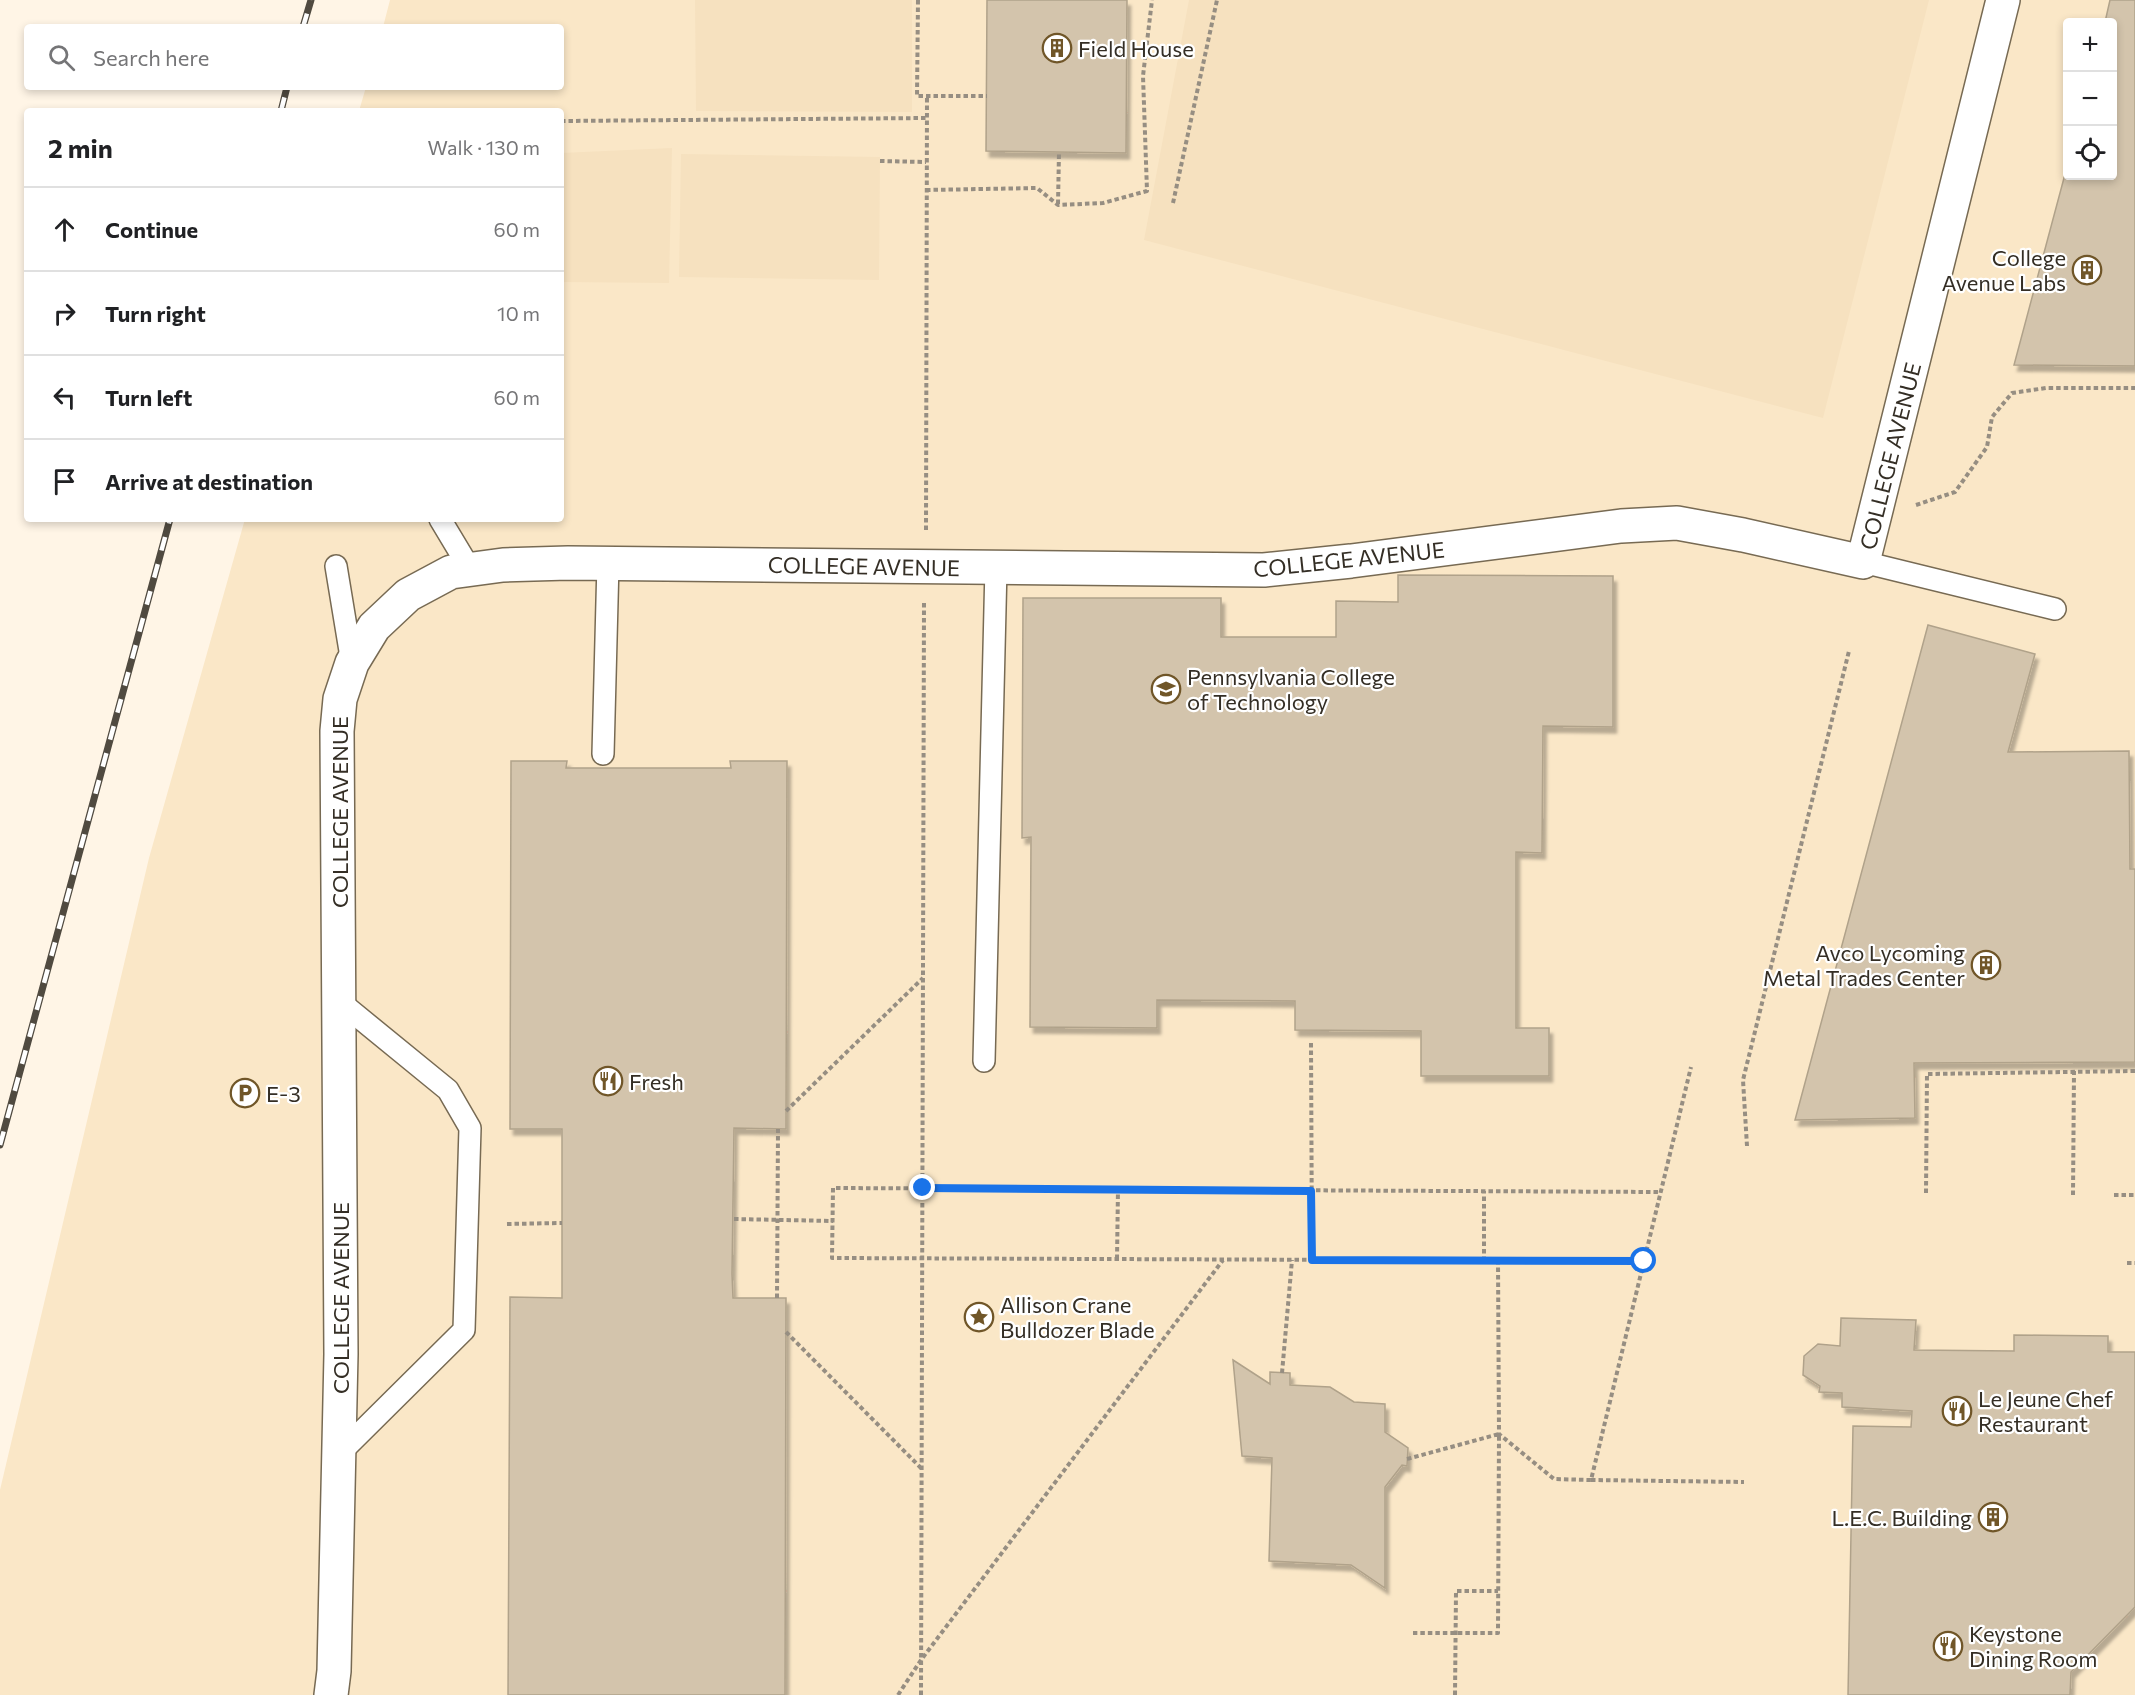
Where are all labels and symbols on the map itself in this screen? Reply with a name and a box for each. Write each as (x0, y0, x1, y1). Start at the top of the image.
building icon: Field House (1041, 32, 1073, 64)
place label: Field House (1078, 35, 1194, 62)
place label: College Avenue Labs (1942, 244, 2066, 296)
building icon: College Avenue Labs (2071, 254, 2103, 286)
street label: COLLEGE AVENUE (1854, 360, 1926, 552)
street label: COLLEGE AVENUE (1252, 536, 1446, 582)
street label: COLLEGE AVENUE (768, 551, 960, 581)
place label: Pennsylvania College of Technology (1187, 663, 1395, 715)
school or university icon: Pennsylvania College of Technology (1150, 673, 1182, 705)
street label: COLLEGE AVENUE (326, 716, 353, 908)
place label: Avco Lycoming Metal Trades Center (1763, 939, 1965, 991)
building icon: Avco Lycoming Metal Trades Center (1970, 949, 2002, 981)
restaurant icon: Fresh (592, 1065, 624, 1097)
place label: Fresh (629, 1068, 684, 1095)
parking icon: E-3 (229, 1077, 261, 1109)
place label: E-3 (266, 1080, 301, 1107)
route end (909, 1174, 935, 1200)
street label: COLLEGE AVENUE (327, 1202, 354, 1394)
route start (1630, 1247, 1656, 1273)
place label: Allison Crane Bulldozer Blade (1000, 1291, 1155, 1343)
place icon: Allison Crane Bulldozer Blade (963, 1301, 995, 1333)
place label: Le Jeune Chef Restaurant (1978, 1385, 2113, 1437)
restaurant icon: Le Jeune Chef Restaurant (1941, 1395, 1973, 1427)
building icon: L.E.C. Building (1977, 1501, 2009, 1533)
place label: L.E.C. Building (1831, 1504, 1972, 1531)
place label: Keystone Dining Room (1969, 1620, 2097, 1672)
restaurant icon: Keystone Dining Room (1932, 1630, 1964, 1662)

